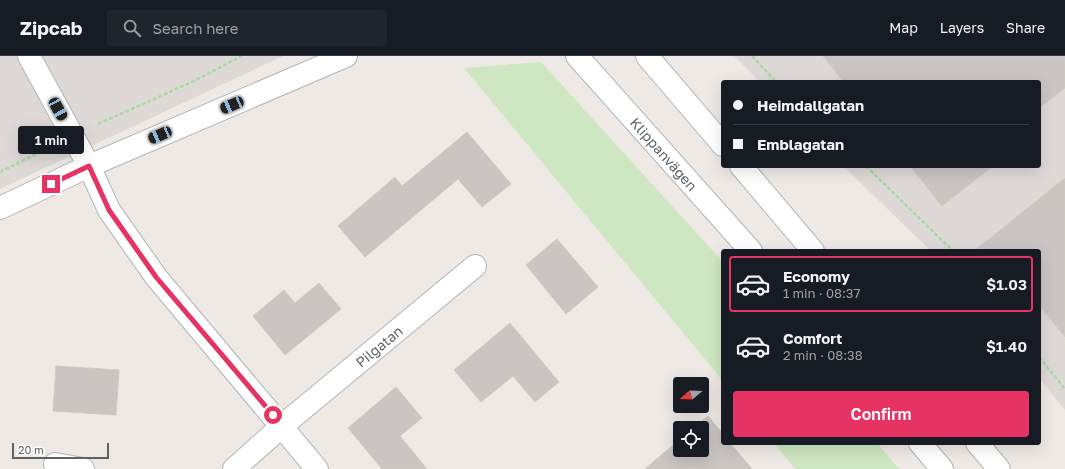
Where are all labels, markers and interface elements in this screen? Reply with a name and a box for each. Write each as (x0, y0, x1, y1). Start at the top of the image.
search box (107, 10, 387, 46)
text: Zipcab (20, 16, 83, 39)
icon: search (121, 17, 143, 39)
text: Search here (153, 19, 238, 37)
text: Map (889, 19, 918, 36)
text: Layers (940, 19, 984, 36)
text: Share (1006, 19, 1045, 36)
car (219, 95, 245, 115)
car (47, 96, 69, 122)
text: Heimdallgatan (757, 96, 864, 114)
street label: Klippanvägen (627, 114, 701, 194)
car (147, 125, 173, 145)
callout: 1 min (18, 126, 84, 154)
text: 1 min (35, 132, 67, 148)
text: Emblagatan (757, 135, 844, 153)
route end (42, 175, 60, 193)
icon: car (735, 266, 771, 302)
text: Economy (783, 267, 850, 285)
text: $1.03 (986, 275, 1027, 293)
text: 1 min · 08:37 (783, 285, 860, 301)
street label: Pilgatan (352, 322, 406, 370)
icon: car (735, 328, 771, 364)
text: Comfort (783, 329, 842, 347)
text: $1.40 (986, 337, 1027, 355)
text: 2 min · 08:38 (783, 347, 863, 363)
north arrow (673, 377, 709, 413)
map controls (673, 377, 709, 457)
button: Confirm (733, 391, 1029, 437)
route start (264, 406, 282, 424)
button: locate (673, 421, 709, 457)
scale bar (12, 441, 109, 460)
text: 20 m (18, 443, 44, 456)

